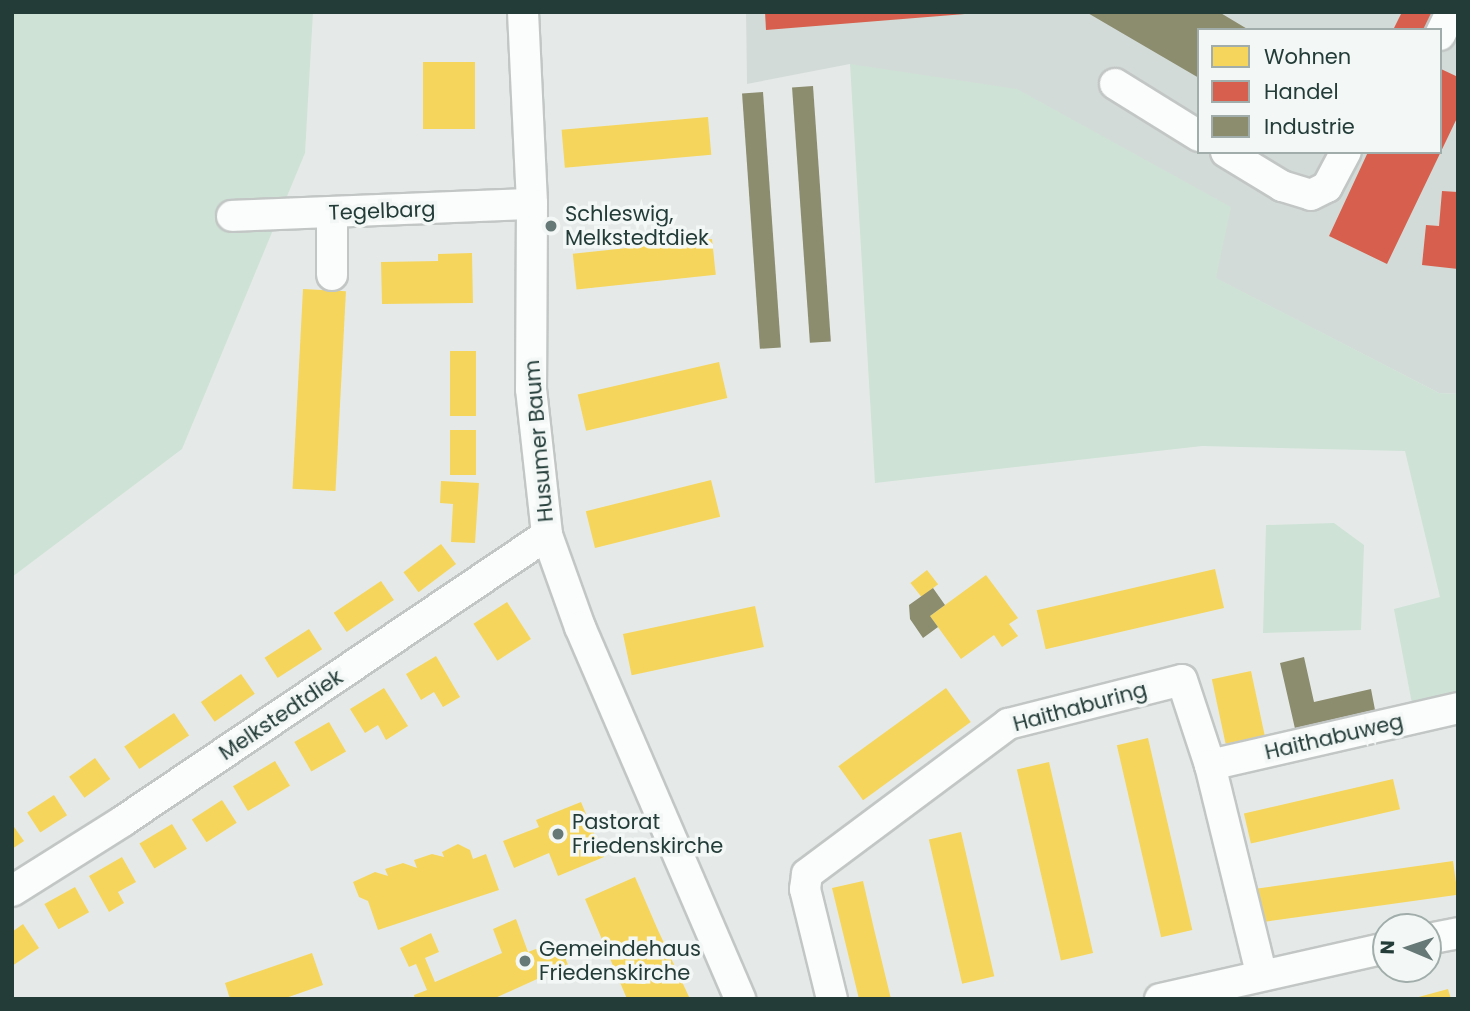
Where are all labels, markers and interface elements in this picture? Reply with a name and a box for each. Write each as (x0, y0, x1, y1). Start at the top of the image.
legend (1197, 28, 1442, 154)
text: Wohnen (1264, 42, 1351, 71)
text: Handel (1264, 77, 1339, 106)
text: Industrie (1264, 112, 1355, 141)
street label: Tegelbarg (328, 197, 436, 225)
place label: Schleswig, Melkstedtdiek (565, 201, 709, 251)
marker: Schleswig, Melkstedtdiek (543, 218, 559, 234)
street label: Husumer Baum (519, 359, 559, 523)
street label: Melkstedtdiek (214, 664, 348, 766)
street label: Haithaburing (1010, 677, 1150, 737)
street label: Haithabuweg (1262, 709, 1406, 765)
place label: Pastorat Friedenskirche (572, 809, 723, 859)
marker: Pastorat Friedenskirche (550, 826, 566, 842)
north arrow (1372, 913, 1442, 983)
place label: Gemeindehaus Friedenskirche (539, 936, 701, 986)
text: N (1374, 940, 1401, 955)
marker: Gemeindehaus Friedenskirche (517, 953, 533, 969)

